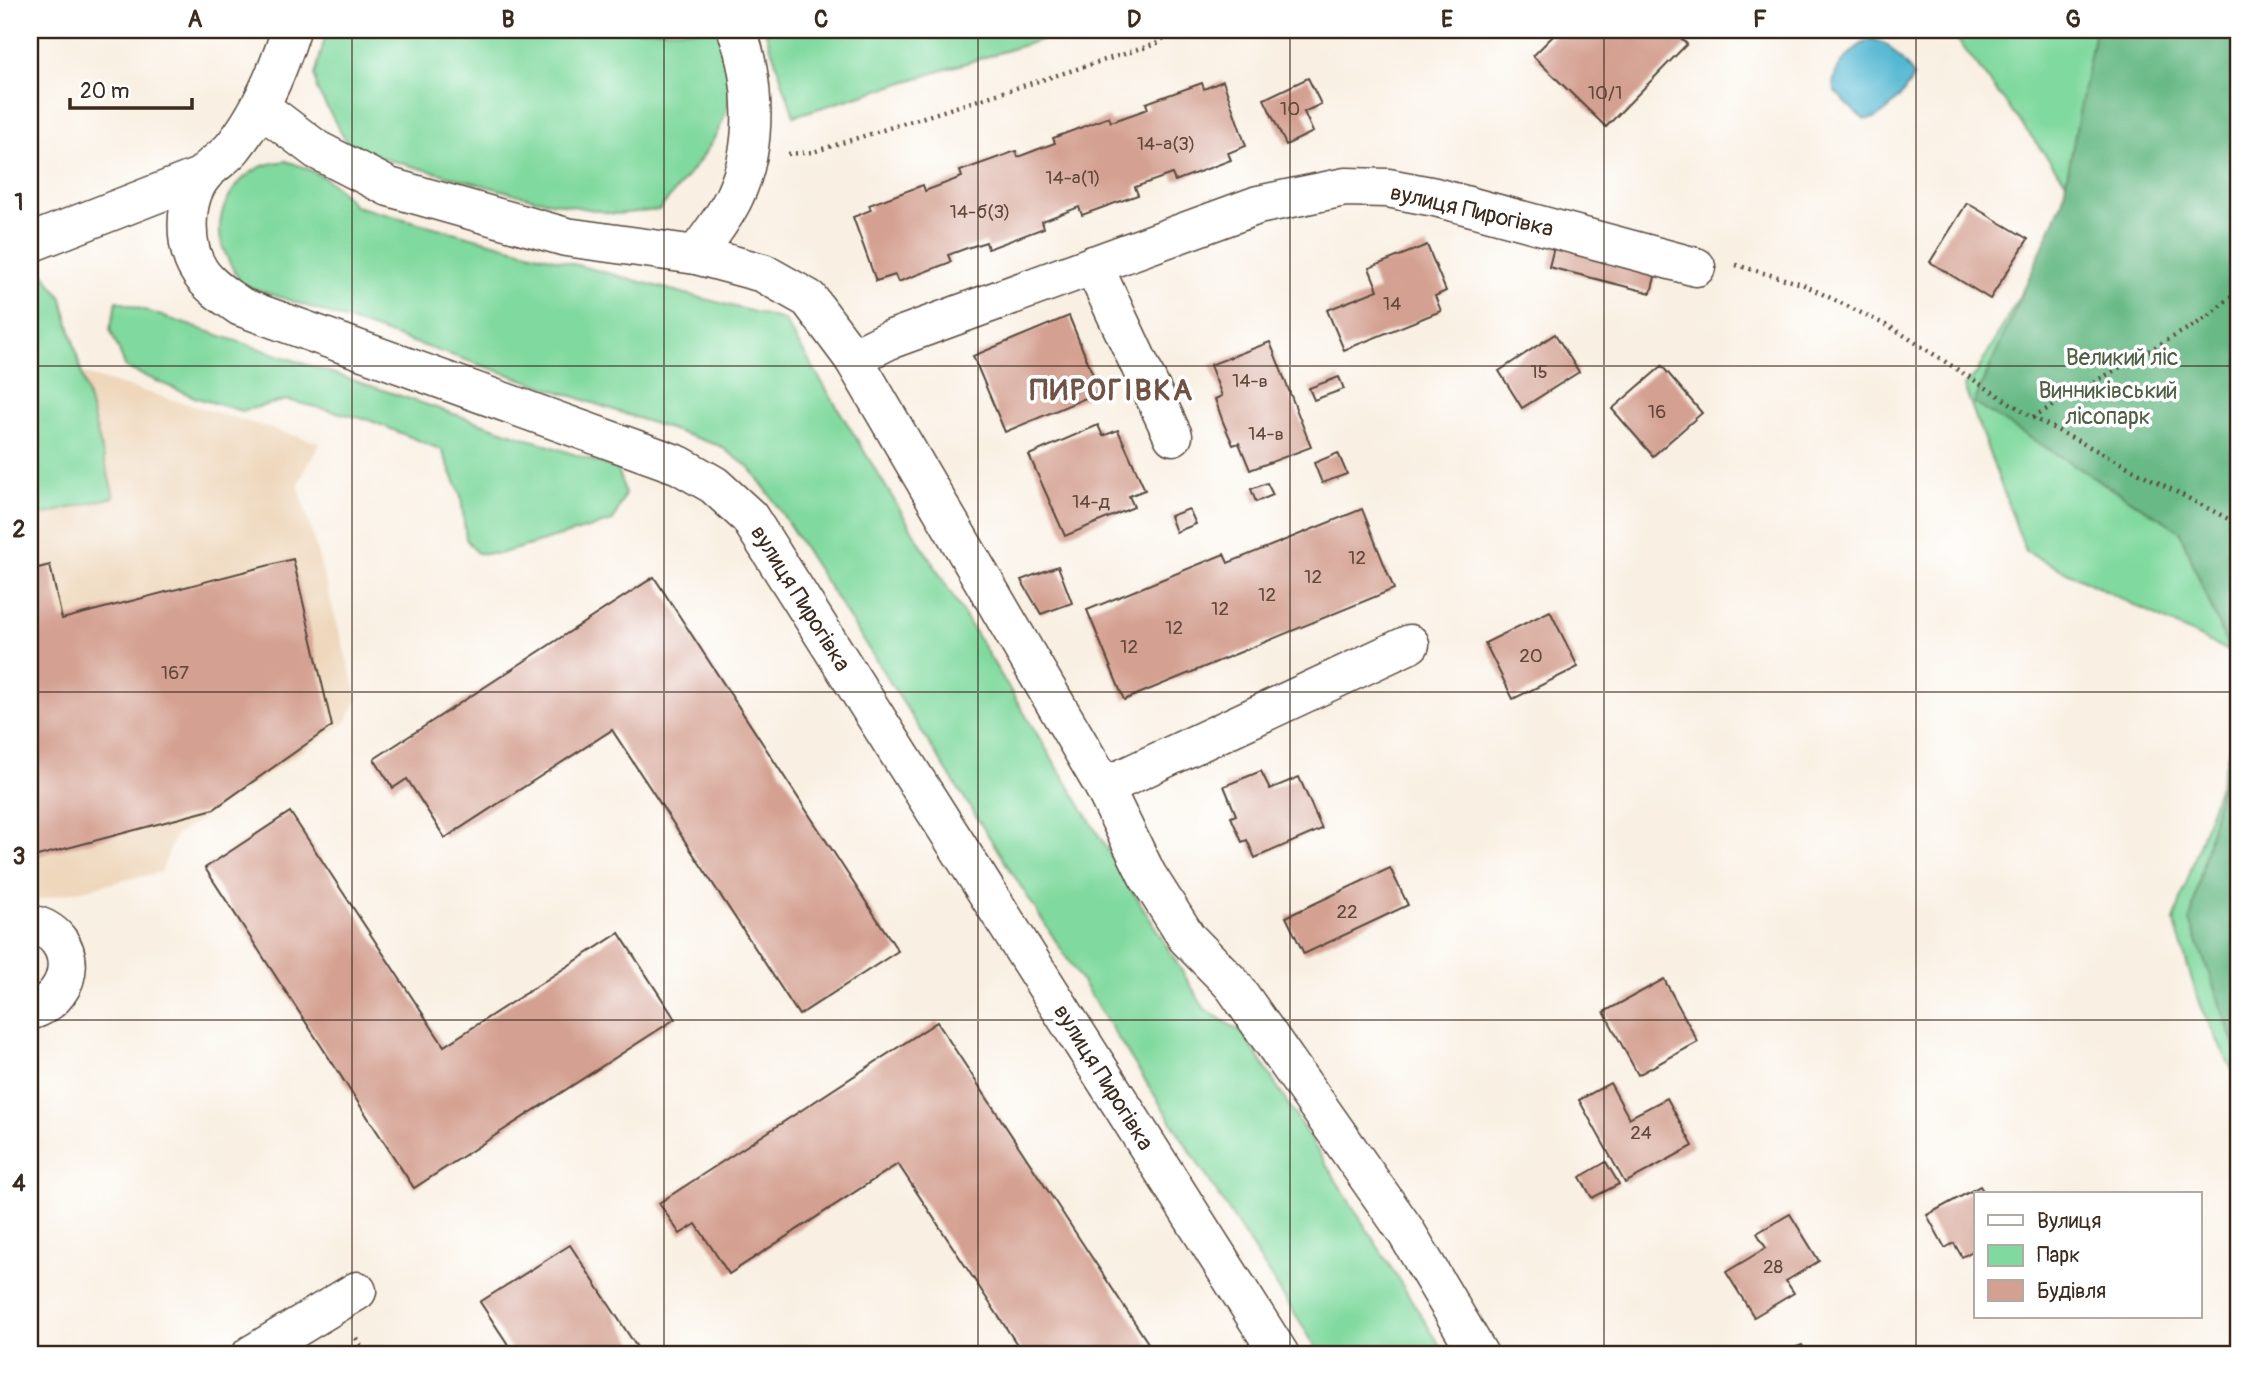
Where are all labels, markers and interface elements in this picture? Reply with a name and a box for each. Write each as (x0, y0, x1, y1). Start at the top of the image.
text: A (188, 5, 203, 34)
text: B (501, 5, 515, 34)
text: C (814, 5, 828, 34)
text: D (1127, 5, 1141, 34)
text: E (1441, 5, 1453, 34)
text: F (1753, 5, 1767, 34)
text: G (2065, 5, 2081, 34)
scale bar (70, 66, 192, 110)
text: 20 m (80, 78, 129, 105)
house number: 10/1 (1588, 81, 1622, 105)
house number: 10 (1280, 97, 1300, 121)
house number: 14-а(3) (1137, 132, 1195, 156)
house number: 14-а(1) (1045, 166, 1101, 190)
street label: вулиця Пирогівка (1387, 178, 1556, 243)
text: 1 (15, 188, 24, 217)
house number: 14-б(3) (950, 200, 1010, 224)
house number: 14 (1383, 292, 1401, 316)
park label: Великий ліс (2066, 343, 2178, 372)
house number: 15 (1530, 360, 1548, 384)
house number: 14-в (1232, 369, 1268, 393)
district label: ПИРОГІВКА (1030, 372, 1194, 409)
park label: Винниківський лісопарк (2038, 376, 2178, 431)
house number: 16 (1648, 400, 1666, 424)
house number: 14-в (1248, 422, 1284, 446)
house number: 14-д (1072, 490, 1111, 514)
text: 2 (13, 515, 26, 544)
street label: вулиця Пирогівка (744, 520, 857, 677)
house number: 12 (1348, 546, 1366, 570)
house number: 12 (1304, 565, 1322, 589)
house number: 12 (1258, 583, 1276, 607)
house number: 12 (1211, 597, 1229, 621)
house number: 12 (1165, 616, 1183, 640)
house number: 12 (1120, 635, 1138, 659)
house number: 20 (1519, 644, 1543, 668)
house number: 167 (161, 661, 189, 685)
text: 3 (13, 842, 25, 871)
house number: 22 (1336, 900, 1358, 924)
street label: вулиця Пирогівка (1047, 999, 1160, 1156)
house number: 24 (1630, 1121, 1652, 1145)
text: 4 (12, 1169, 26, 1198)
legend (1974, 1192, 2202, 1318)
text: Вулиця (2037, 1208, 2101, 1235)
text: Парк (2037, 1242, 2080, 1269)
house number: 28 (1763, 1255, 1783, 1279)
text: Будівля (2037, 1278, 2106, 1305)

